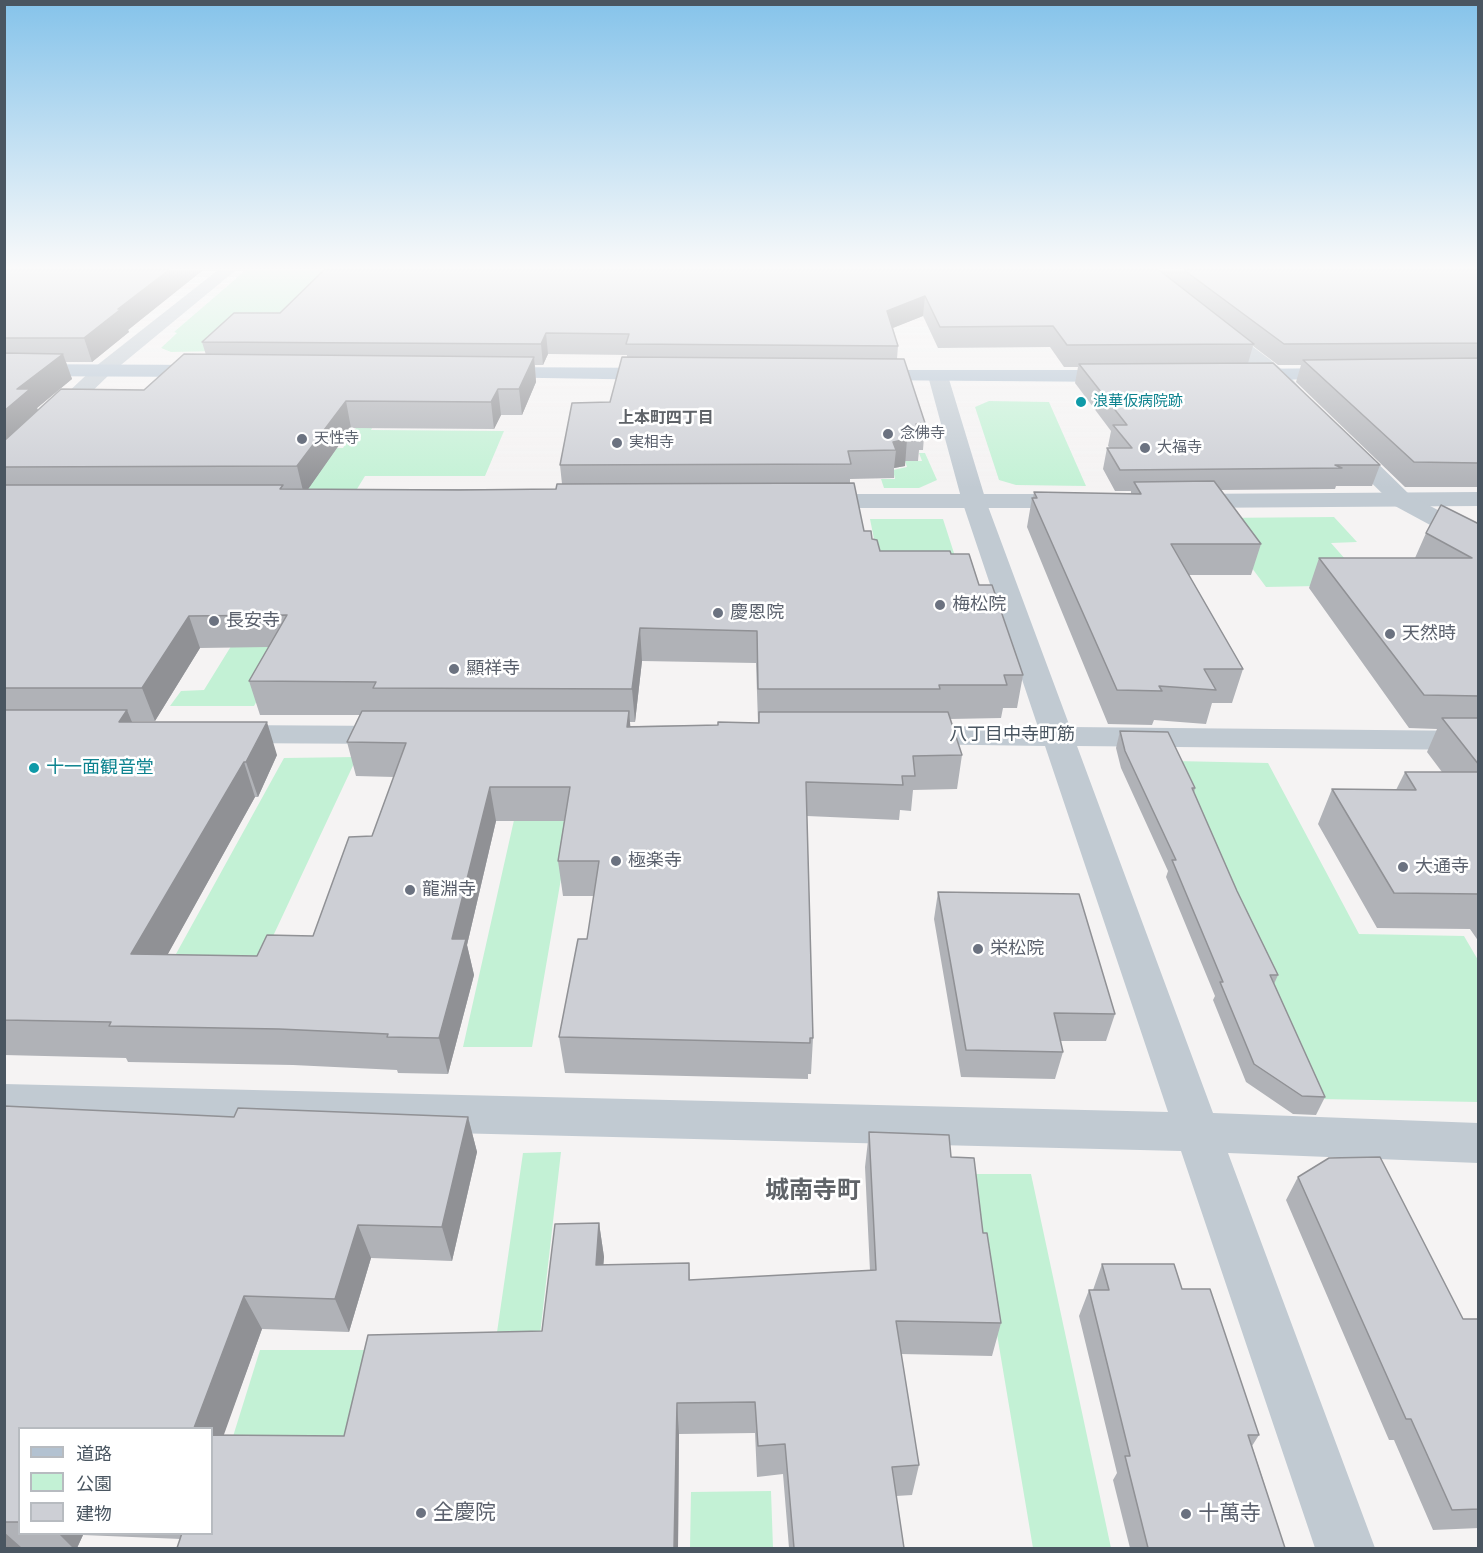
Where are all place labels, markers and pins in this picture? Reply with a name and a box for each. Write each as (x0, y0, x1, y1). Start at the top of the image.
place label: 浪華仮病院跡 (1093, 393, 1183, 411)
marker: 浪華仮病院跡 (1074, 395, 1088, 409)
place label: 念佛寺 (900, 425, 945, 443)
marker: 念佛寺 (881, 427, 895, 441)
place label: 天性寺 (314, 430, 359, 448)
marker: 天性寺 (295, 432, 309, 446)
place label: 実相寺 (629, 434, 674, 452)
marker: 実相寺 (610, 436, 624, 450)
place label: 大福寺 (1157, 439, 1202, 457)
marker: 大福寺 (1138, 441, 1152, 455)
place label: 梅松院 (952, 594, 1006, 616)
marker: 梅松院 (933, 598, 947, 612)
place label: 慶恩院 (730, 602, 784, 624)
marker: 慶恩院 (711, 606, 725, 620)
place label: 長安寺 (226, 610, 280, 632)
marker: 長安寺 (207, 614, 221, 628)
place label: 天然時 (1402, 623, 1456, 645)
marker: 天然時 (1383, 627, 1397, 641)
place label: 顯祥寺 (466, 658, 520, 680)
marker: 顯祥寺 (447, 662, 461, 676)
place label: 十一面観音堂 (46, 757, 154, 779)
marker: 十一面観音堂 (27, 761, 41, 775)
place label: 極楽寺 (628, 850, 682, 872)
marker: 極楽寺 (609, 854, 623, 868)
place label: 大通寺 (1415, 856, 1469, 878)
marker: 大通寺 (1396, 860, 1410, 874)
place label: 龍淵寺 (422, 879, 476, 901)
marker: 龍淵寺 (403, 883, 417, 897)
place label: 栄松院 (990, 938, 1044, 960)
marker: 栄松院 (971, 942, 985, 956)
place label: 全慶院 (433, 1500, 496, 1526)
place label: 十萬寺 (1198, 1501, 1261, 1527)
marker: 全慶院 (414, 1506, 428, 1520)
marker: 十萬寺 (1179, 1507, 1193, 1521)

